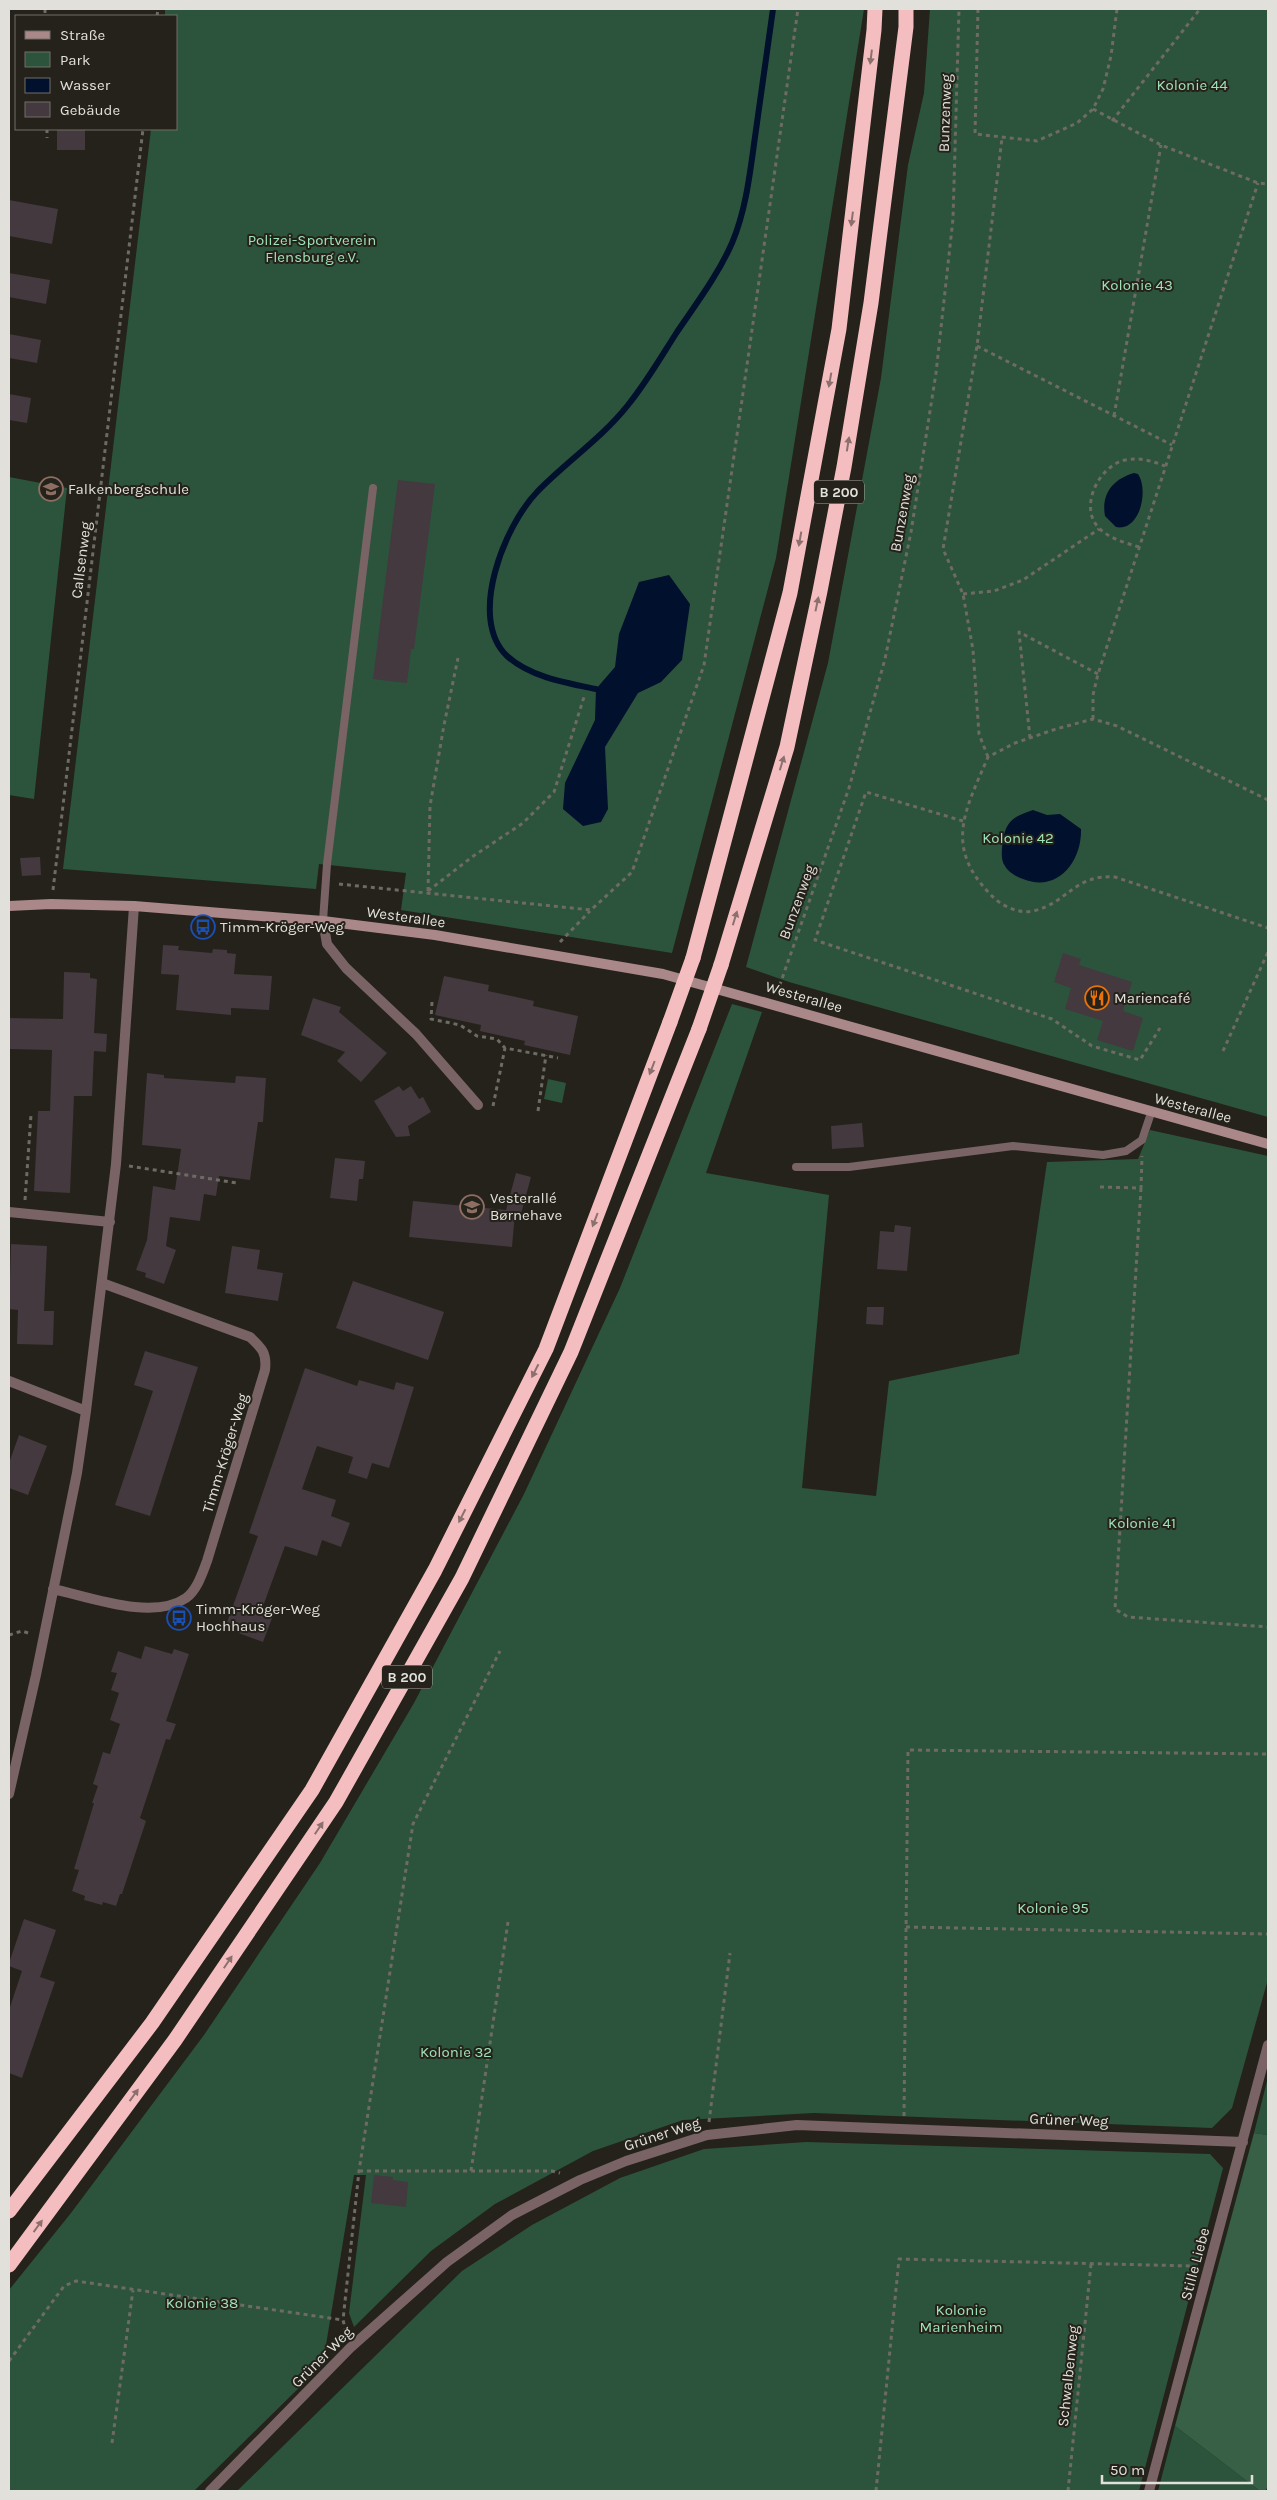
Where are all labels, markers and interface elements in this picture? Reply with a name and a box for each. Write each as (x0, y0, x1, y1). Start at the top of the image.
legend (15, 15, 178, 130)
text: Straße (60, 26, 105, 44)
one-way arrow (867, 50, 875, 66)
text: Park (60, 51, 90, 69)
street label: Bunzenweg (935, 73, 955, 152)
text: Wasser (60, 76, 111, 94)
park label: Kolonie 44 (1156, 76, 1228, 94)
text: Gebäude (60, 101, 120, 119)
one-way arrow (848, 211, 856, 227)
park label: Polizei-Sportverein Flensburg e.V. (248, 231, 376, 266)
park label: Kolonie 43 (1101, 276, 1173, 294)
one-way arrow (825, 372, 833, 388)
one-way arrow (844, 436, 852, 452)
street label: Bunzenweg (886, 472, 918, 553)
school or university icon: Falkenbergschule (38, 476, 64, 502)
place label: Falkenbergschule (68, 480, 189, 498)
road number: B 200 (814, 481, 864, 504)
street label: Callsenweg (67, 520, 95, 600)
one-way arrow (796, 532, 804, 548)
one-way arrow (813, 596, 821, 612)
one-way arrow (778, 755, 786, 770)
park label: Kolonie 42 (982, 829, 1054, 847)
street label: Bunzenweg (775, 862, 819, 942)
street label: Westerallee (365, 903, 447, 931)
one-way arrow (732, 911, 740, 926)
bus stop icon: Timm-Kröger-Weg (190, 914, 216, 940)
place label: Timm-Kröger-Weg (220, 918, 344, 936)
street label: Westerallee (763, 977, 845, 1017)
restaurant icon: Mariencafé (1084, 985, 1110, 1011)
place label: Mariencafé (1114, 989, 1190, 1007)
one-way arrow (648, 1061, 656, 1076)
street label: Westerallee (1152, 1089, 1234, 1127)
place label: Vesterallé Børnehave (490, 1189, 562, 1224)
school or university icon: Vesterallé Børnehave (459, 1194, 485, 1220)
one-way arrow (591, 1213, 599, 1228)
one-way arrow (531, 1364, 539, 1378)
street label: Timm-Kröger-Weg (198, 1391, 252, 1515)
one-way arrow (458, 1509, 466, 1523)
park label: Kolonie 41 (1108, 1514, 1176, 1532)
place label: Timm-Kröger-Weg Hochhaus (196, 1600, 320, 1635)
bus stop icon: Timm-Kröger-Weg Hochhaus (166, 1605, 192, 1631)
road number: B 200 (382, 1665, 432, 1688)
one-way arrow (314, 1821, 324, 1834)
park label: Kolonie 95 (1017, 1899, 1089, 1917)
one-way arrow (223, 1956, 233, 1969)
park label: Kolonie 32 (420, 2043, 492, 2061)
one-way arrow (129, 2089, 140, 2102)
street label: Grüner Weg (1029, 2110, 1109, 2130)
street label: Grüner Weg (622, 2113, 703, 2155)
one-way arrow (33, 2219, 43, 2233)
street label: Stille Liebe (1177, 2226, 1213, 2302)
park label: Kolonie 38 (166, 2294, 238, 2312)
park label: Kolonie Marienheim (920, 2301, 1002, 2336)
street label: Grüner Weg (288, 2322, 357, 2391)
street label: Schwalbenweg (1054, 2324, 1082, 2428)
scale bar (1102, 2452, 1252, 2484)
text: 50 m (1110, 2461, 1145, 2479)

